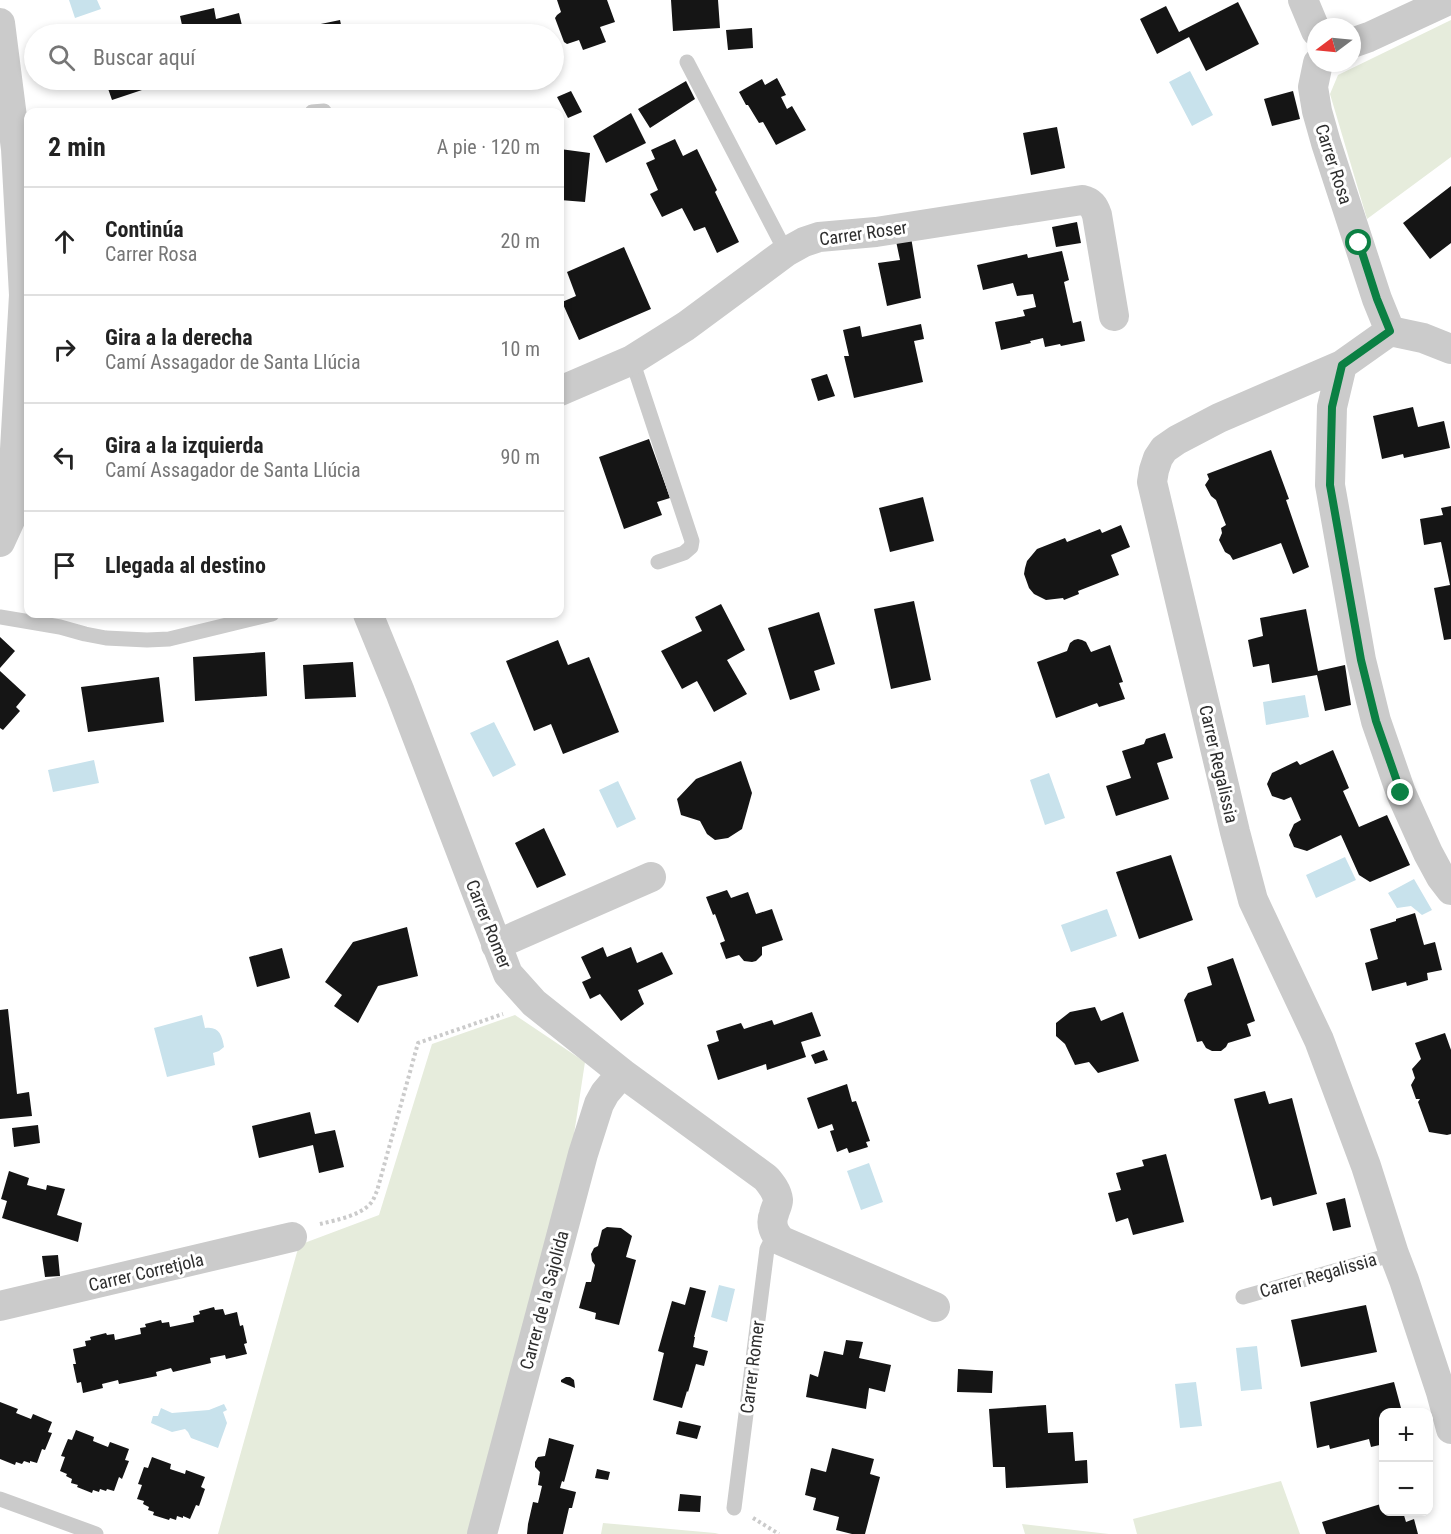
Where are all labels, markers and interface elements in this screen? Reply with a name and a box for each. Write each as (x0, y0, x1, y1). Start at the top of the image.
north arrow (1307, 18, 1361, 72)
search box (24, 24, 564, 90)
icon: search (45, 41, 78, 74)
text: Buscar aquí (93, 45, 196, 70)
street label: Carrer Rosa (1311, 121, 1357, 207)
text: 2 min (48, 132, 106, 162)
text: A pie · 120 m (437, 135, 540, 159)
street label: Carrer Roser (818, 216, 909, 250)
text: Continúa (105, 217, 184, 242)
icon: ahead (48, 225, 81, 258)
text: 20 m (501, 229, 540, 253)
route start (1345, 229, 1371, 255)
text: Carrer Rosa (105, 242, 197, 266)
text: Gira a la derecha (105, 325, 253, 350)
icon: right (48, 333, 81, 366)
text: 10 m (501, 337, 540, 361)
text: Camí Assagador de Santa Llúcia (105, 350, 361, 374)
text: Gira a la izquierda (105, 433, 264, 458)
icon: left (48, 441, 81, 474)
text: 90 m (501, 445, 540, 469)
text: Camí Assagador de Santa Llúcia (105, 458, 361, 482)
icon: arrive (48, 549, 81, 582)
text: Llegada al destino (105, 553, 266, 578)
street label: Carrer Regalissia (1195, 703, 1243, 825)
route end (1387, 779, 1413, 805)
street label: Carrer Romer (462, 877, 516, 972)
street label: Carrer de la Sajolida (515, 1228, 573, 1372)
street label: Carrer Regalissia (1257, 1248, 1379, 1302)
street label: Carrer Corretjola (86, 1249, 206, 1295)
street label: Carrer Romer (736, 1319, 768, 1415)
map controls (1379, 1408, 1433, 1516)
button: + (1379, 1408, 1433, 1462)
button: − (1379, 1462, 1433, 1516)

